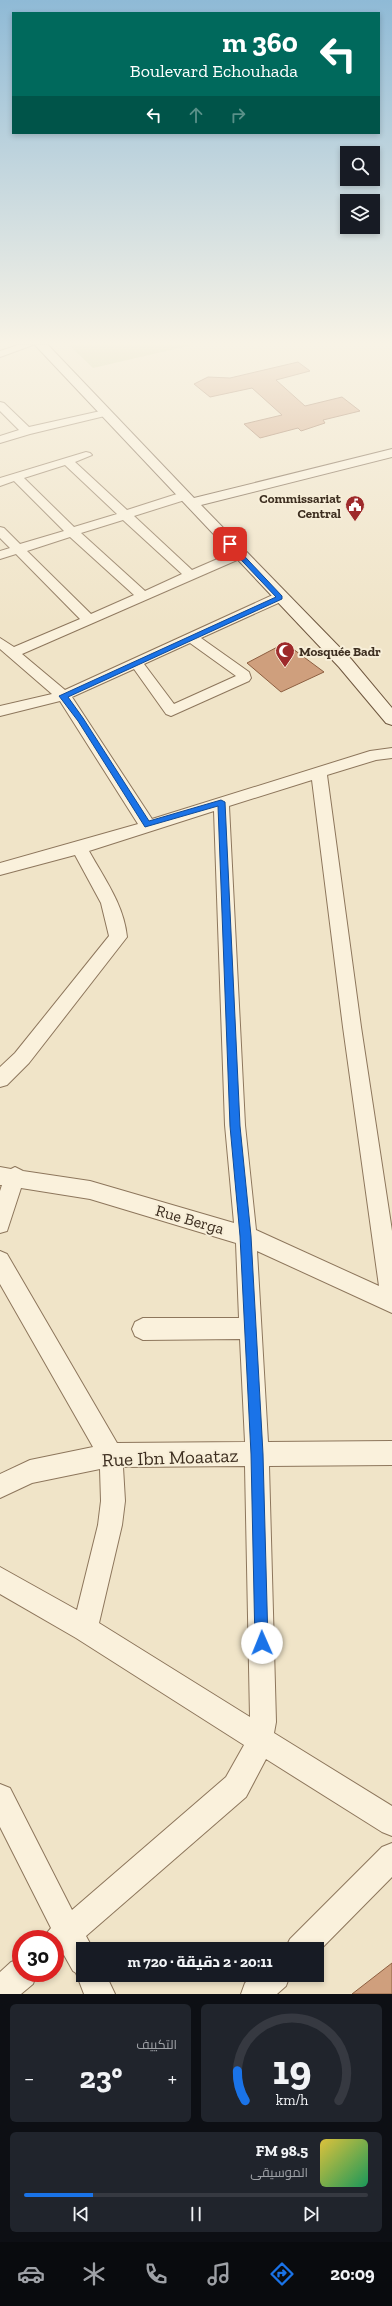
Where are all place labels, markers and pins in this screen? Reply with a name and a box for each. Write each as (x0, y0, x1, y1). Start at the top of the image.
place label: Commissariat Central (259, 491, 342, 521)
public building icon: Commissariat Central (344, 494, 366, 522)
pin (213, 527, 247, 561)
mosque icon: Mosquée Badr (274, 640, 296, 668)
place label: Mosquée Badr (299, 644, 381, 659)

